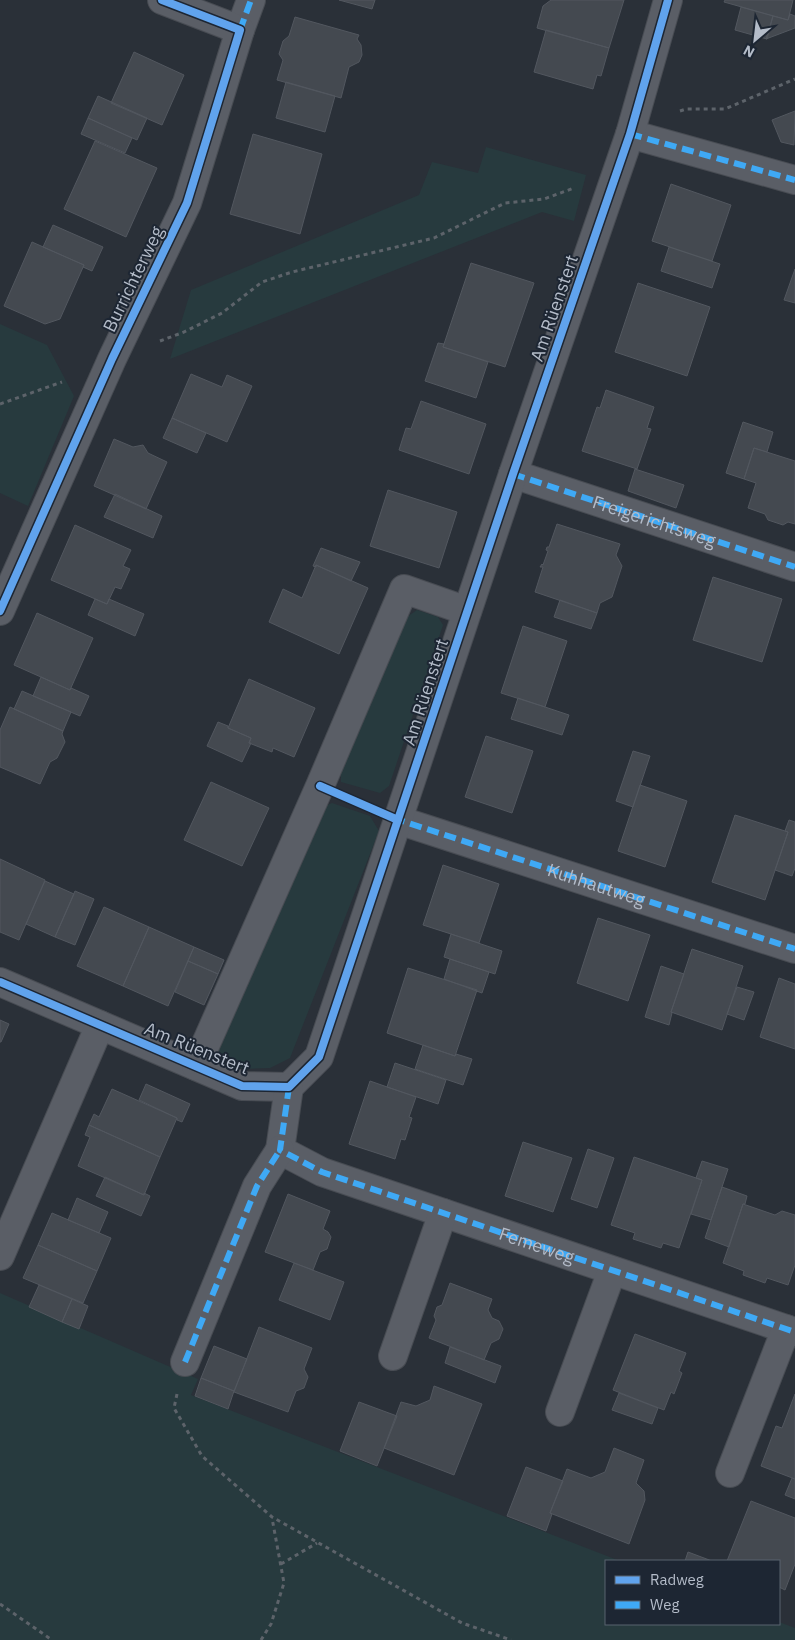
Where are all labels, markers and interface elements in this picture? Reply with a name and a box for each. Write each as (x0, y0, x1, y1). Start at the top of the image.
north arrow (730, 15, 780, 65)
text: N (740, 41, 758, 62)
street label: Burrichterweg (97, 222, 169, 336)
street label: Am Rüenstert (525, 252, 583, 364)
street label: Freigerichtsweg (590, 490, 720, 552)
street label: Am Rüenstert (397, 636, 453, 748)
street label: Kuhhautweg (545, 858, 649, 911)
street label: Am Rüenstert (141, 1017, 253, 1079)
street label: Femeweg (496, 1221, 578, 1268)
legend (605, 1560, 780, 1625)
text: Radweg (650, 1570, 704, 1589)
text: Weg (650, 1595, 679, 1614)

